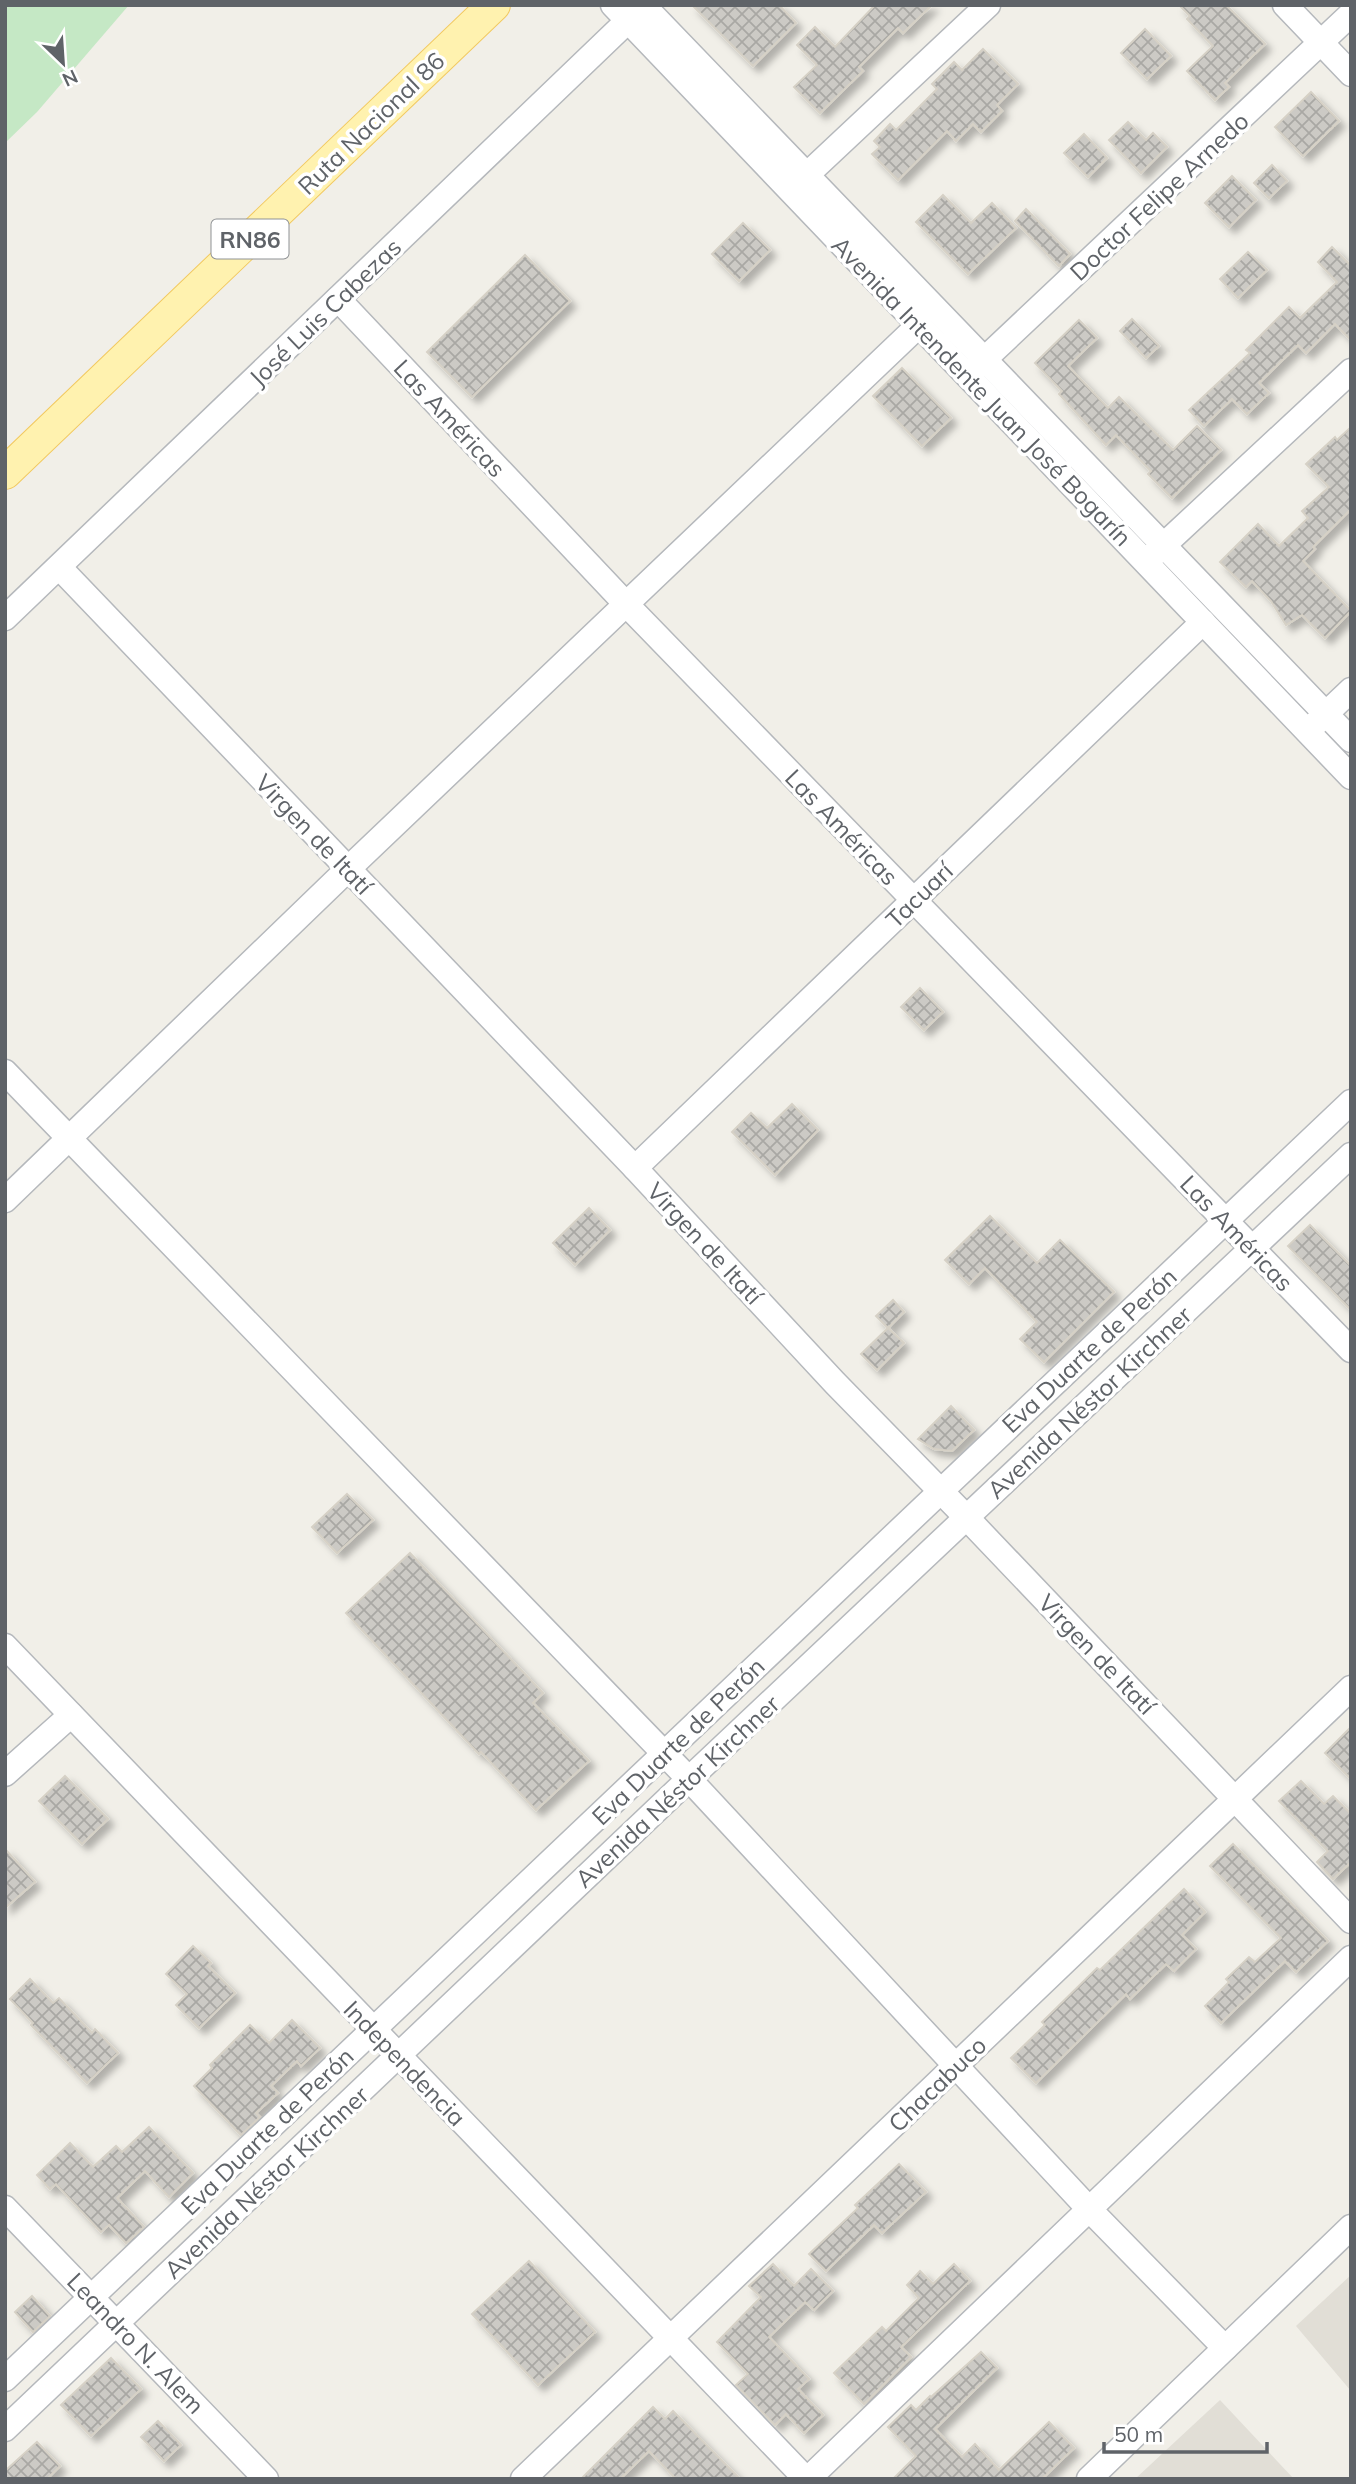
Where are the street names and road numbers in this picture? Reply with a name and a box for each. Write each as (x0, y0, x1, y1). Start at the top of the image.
street label: Ruta Nacional 86 (291, 45, 451, 201)
street label: Doctor Felipe Arnedo (1063, 105, 1255, 287)
road number: RN86 (212, 220, 288, 258)
street label: Avenida Intendente Juan José Bogarín (826, 230, 1138, 552)
street label: José Luis Cabezas (243, 232, 407, 392)
street label: Las Américas (388, 353, 512, 483)
street label: Las Américas (779, 763, 905, 891)
street label: Virgen de Itatí (249, 768, 380, 901)
street label: Tacuarí (879, 855, 960, 934)
street label: Las Américas (1174, 1169, 1300, 1297)
street label: Virgen de Itatí (641, 1176, 770, 1311)
street label: Eva Duarte de Perón (995, 1261, 1183, 1439)
street label: Avenida Néstor Kirchner (981, 1299, 1198, 1505)
street label: Virgen de Itatí (1032, 1588, 1163, 1721)
street label: Eva Duarte de Perón (585, 1651, 771, 1831)
street label: Avenida Néstor Kirchner (569, 1688, 786, 1894)
street label: Independencia (338, 1994, 472, 2132)
street label: Chacabuco (882, 2030, 992, 2138)
street label: Eva Duarte de Perón (174, 2041, 360, 2221)
street label: Avenida Néstor Kirchner (158, 2079, 375, 2285)
street label: Leandro N. Alem (61, 2266, 211, 2420)

